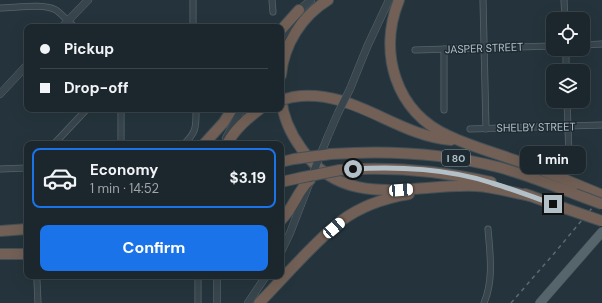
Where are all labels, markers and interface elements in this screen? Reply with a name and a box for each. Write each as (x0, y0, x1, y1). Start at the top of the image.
map controls (546, 12, 590, 108)
button: locate (546, 12, 590, 56)
text: Pickup (64, 39, 114, 59)
street label: JASPER STREET (445, 40, 523, 56)
button: layers (546, 64, 590, 108)
text: Drop-off (64, 78, 129, 98)
street label: SHELBY STREET (496, 119, 576, 135)
callout: 1 min (520, 146, 586, 174)
road number: I 80 (442, 150, 470, 166)
text: 1 min (537, 151, 569, 168)
icon: car (42, 160, 78, 196)
text: Economy (90, 160, 158, 180)
route start (344, 160, 362, 178)
text: $3.19 (230, 168, 266, 188)
text: 1 min · 14:52 (90, 180, 159, 197)
car (389, 183, 413, 197)
route end (544, 195, 562, 213)
car (321, 216, 347, 240)
button: Confirm (40, 225, 268, 271)

